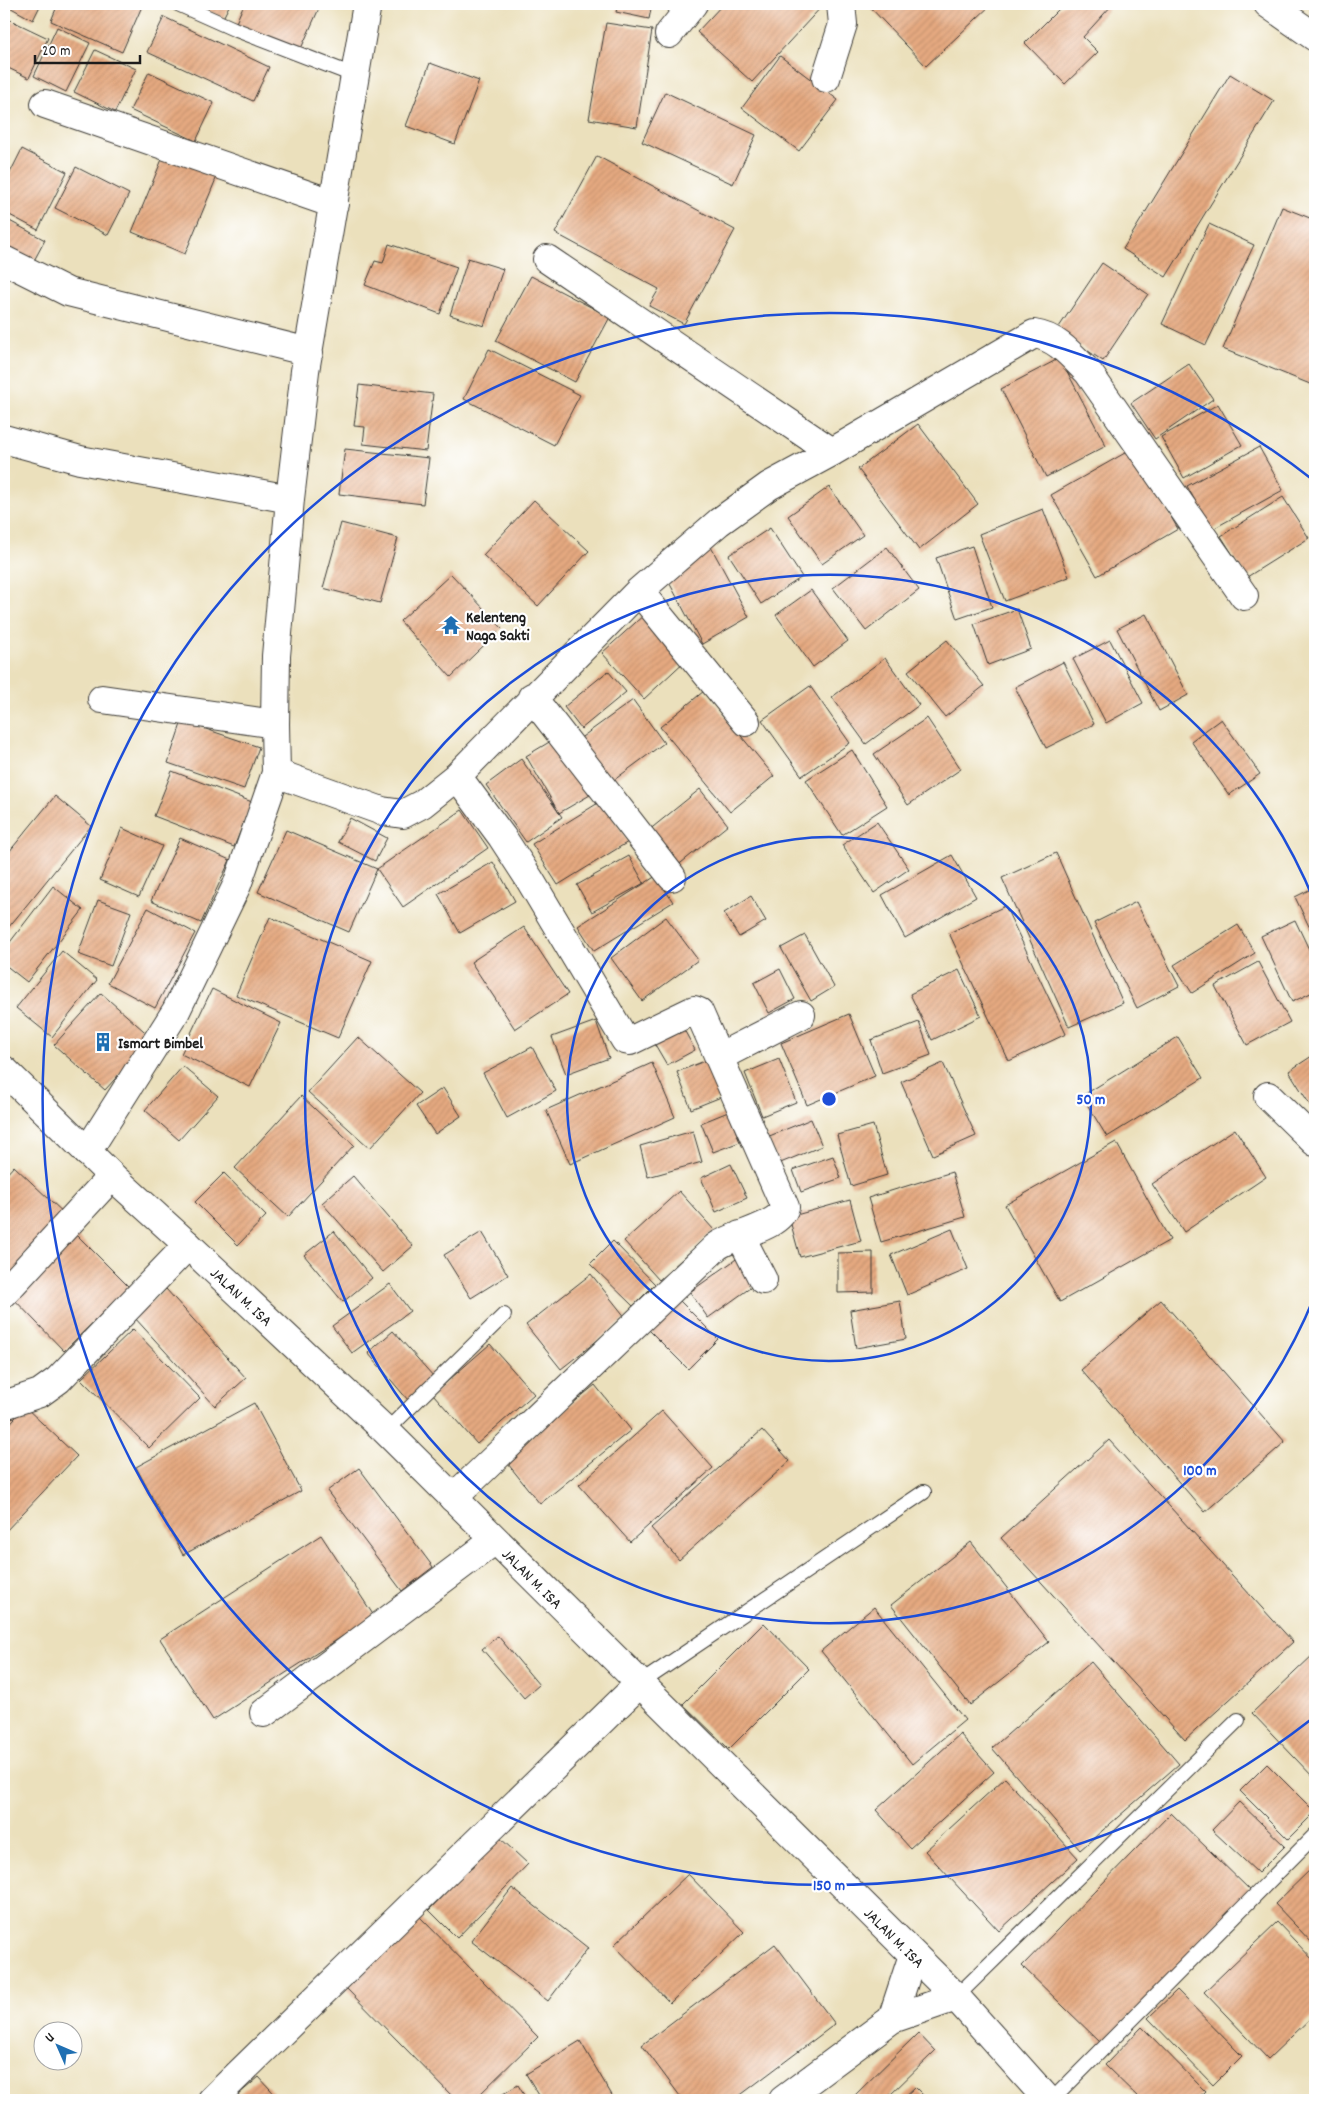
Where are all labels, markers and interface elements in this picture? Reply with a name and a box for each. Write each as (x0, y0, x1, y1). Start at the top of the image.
scale bar (35, 32, 140, 64)
text: 20 m (42, 41, 70, 63)
place label: Kelenteng Naga Sakti (466, 607, 530, 648)
temple icon: Kelenteng Naga Sakti (440, 614, 462, 636)
building icon: Ismart Bimbel (92, 1031, 114, 1053)
place label: Ismart Bimbel (118, 1033, 203, 1056)
centre of rings (820, 1090, 838, 1108)
text: 50 m (1077, 1090, 1105, 1112)
street label: JALAN M. ISA (204, 1263, 277, 1333)
text: 100 m (1183, 1461, 1217, 1483)
street label: JALAN M. ISA (496, 1544, 567, 1616)
text: 150 m (813, 1876, 845, 1898)
street label: JALAN M. ISA (858, 1903, 929, 1975)
north arrow (32, 2022, 82, 2072)
text: U (41, 2029, 60, 2048)

